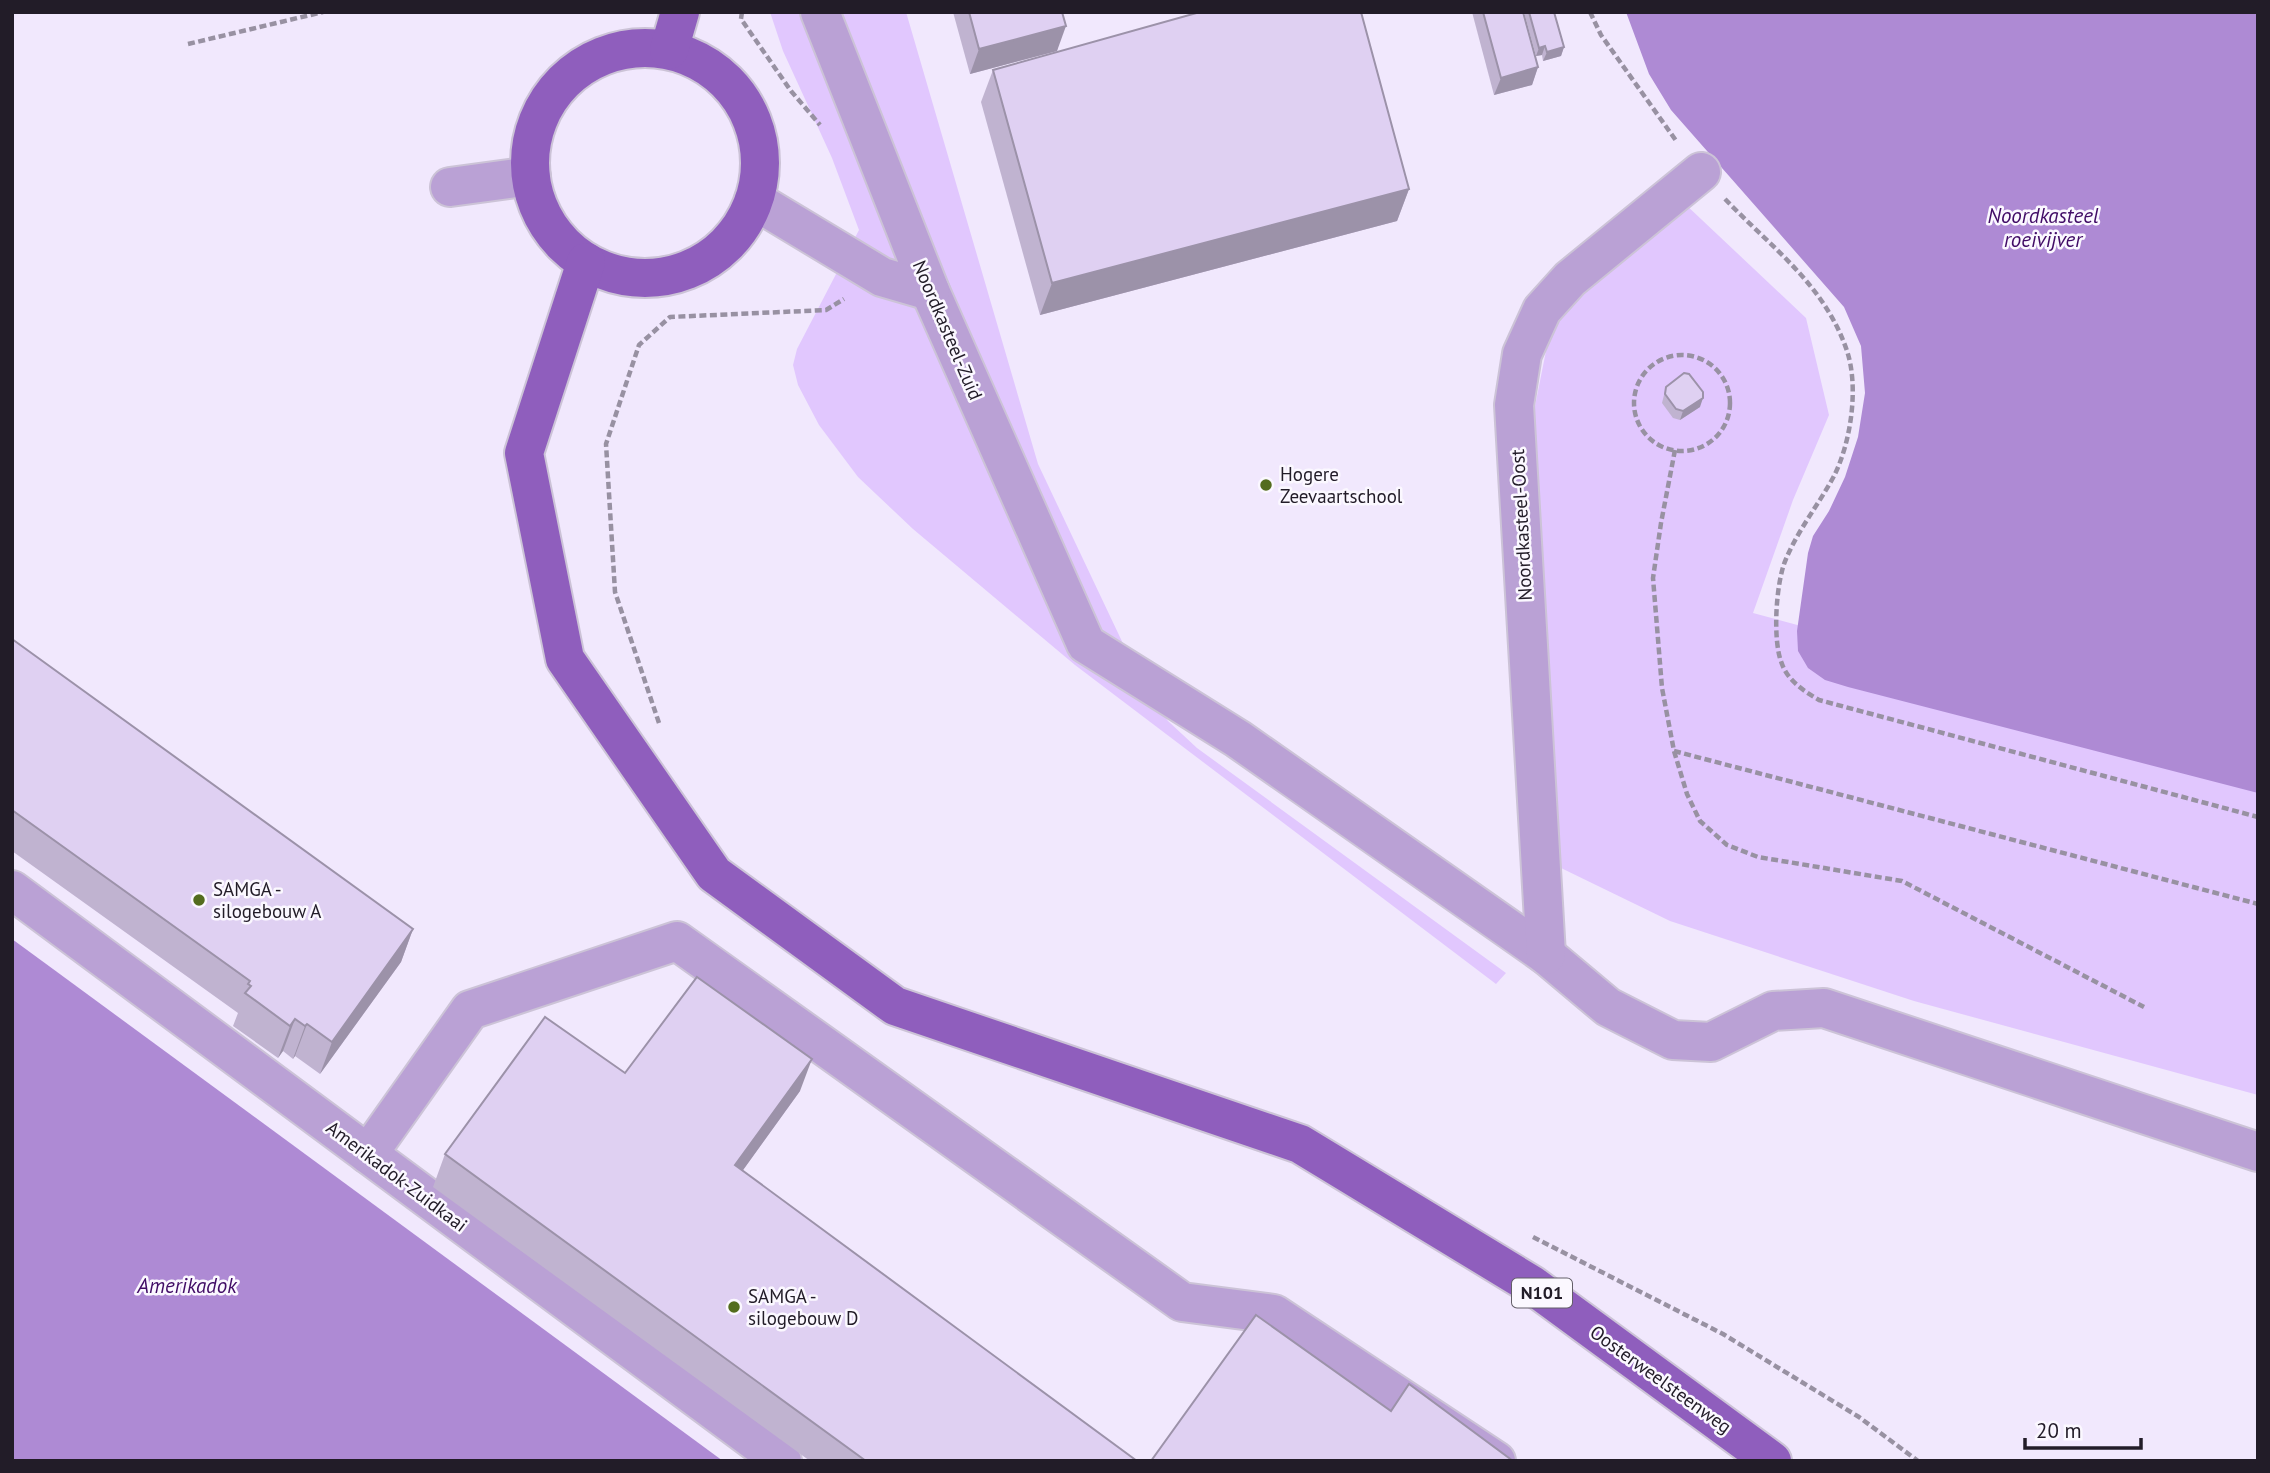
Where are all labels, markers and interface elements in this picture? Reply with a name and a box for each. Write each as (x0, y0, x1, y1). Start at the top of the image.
water label: Noordkasteel roeivijver (1987, 202, 2099, 253)
street label: Noordkasteel-Zuid (908, 257, 988, 403)
street label: Noordkasteel-Oost (1505, 448, 1537, 601)
place label: Hogere Zeevaartschool (1280, 462, 1403, 508)
marker: Hogere Zeevaartschool (1258, 477, 1274, 493)
place label: SAMGA - silogebouw A (213, 877, 321, 923)
marker: SAMGA - silogebouw A (191, 892, 207, 908)
street label: Amerikadok-Zuidkaai (322, 1115, 472, 1237)
water label: Amerikadok (136, 1272, 238, 1299)
road number: N101 (1512, 1278, 1572, 1308)
place label: SAMGA - silogebouw D (748, 1284, 858, 1330)
marker: SAMGA - silogebouw D (726, 1299, 742, 1315)
street label: Oosterweelsteenweg (1586, 1320, 1736, 1438)
scale bar (2025, 1406, 2140, 1450)
text: 20 m (2036, 1417, 2082, 1444)

